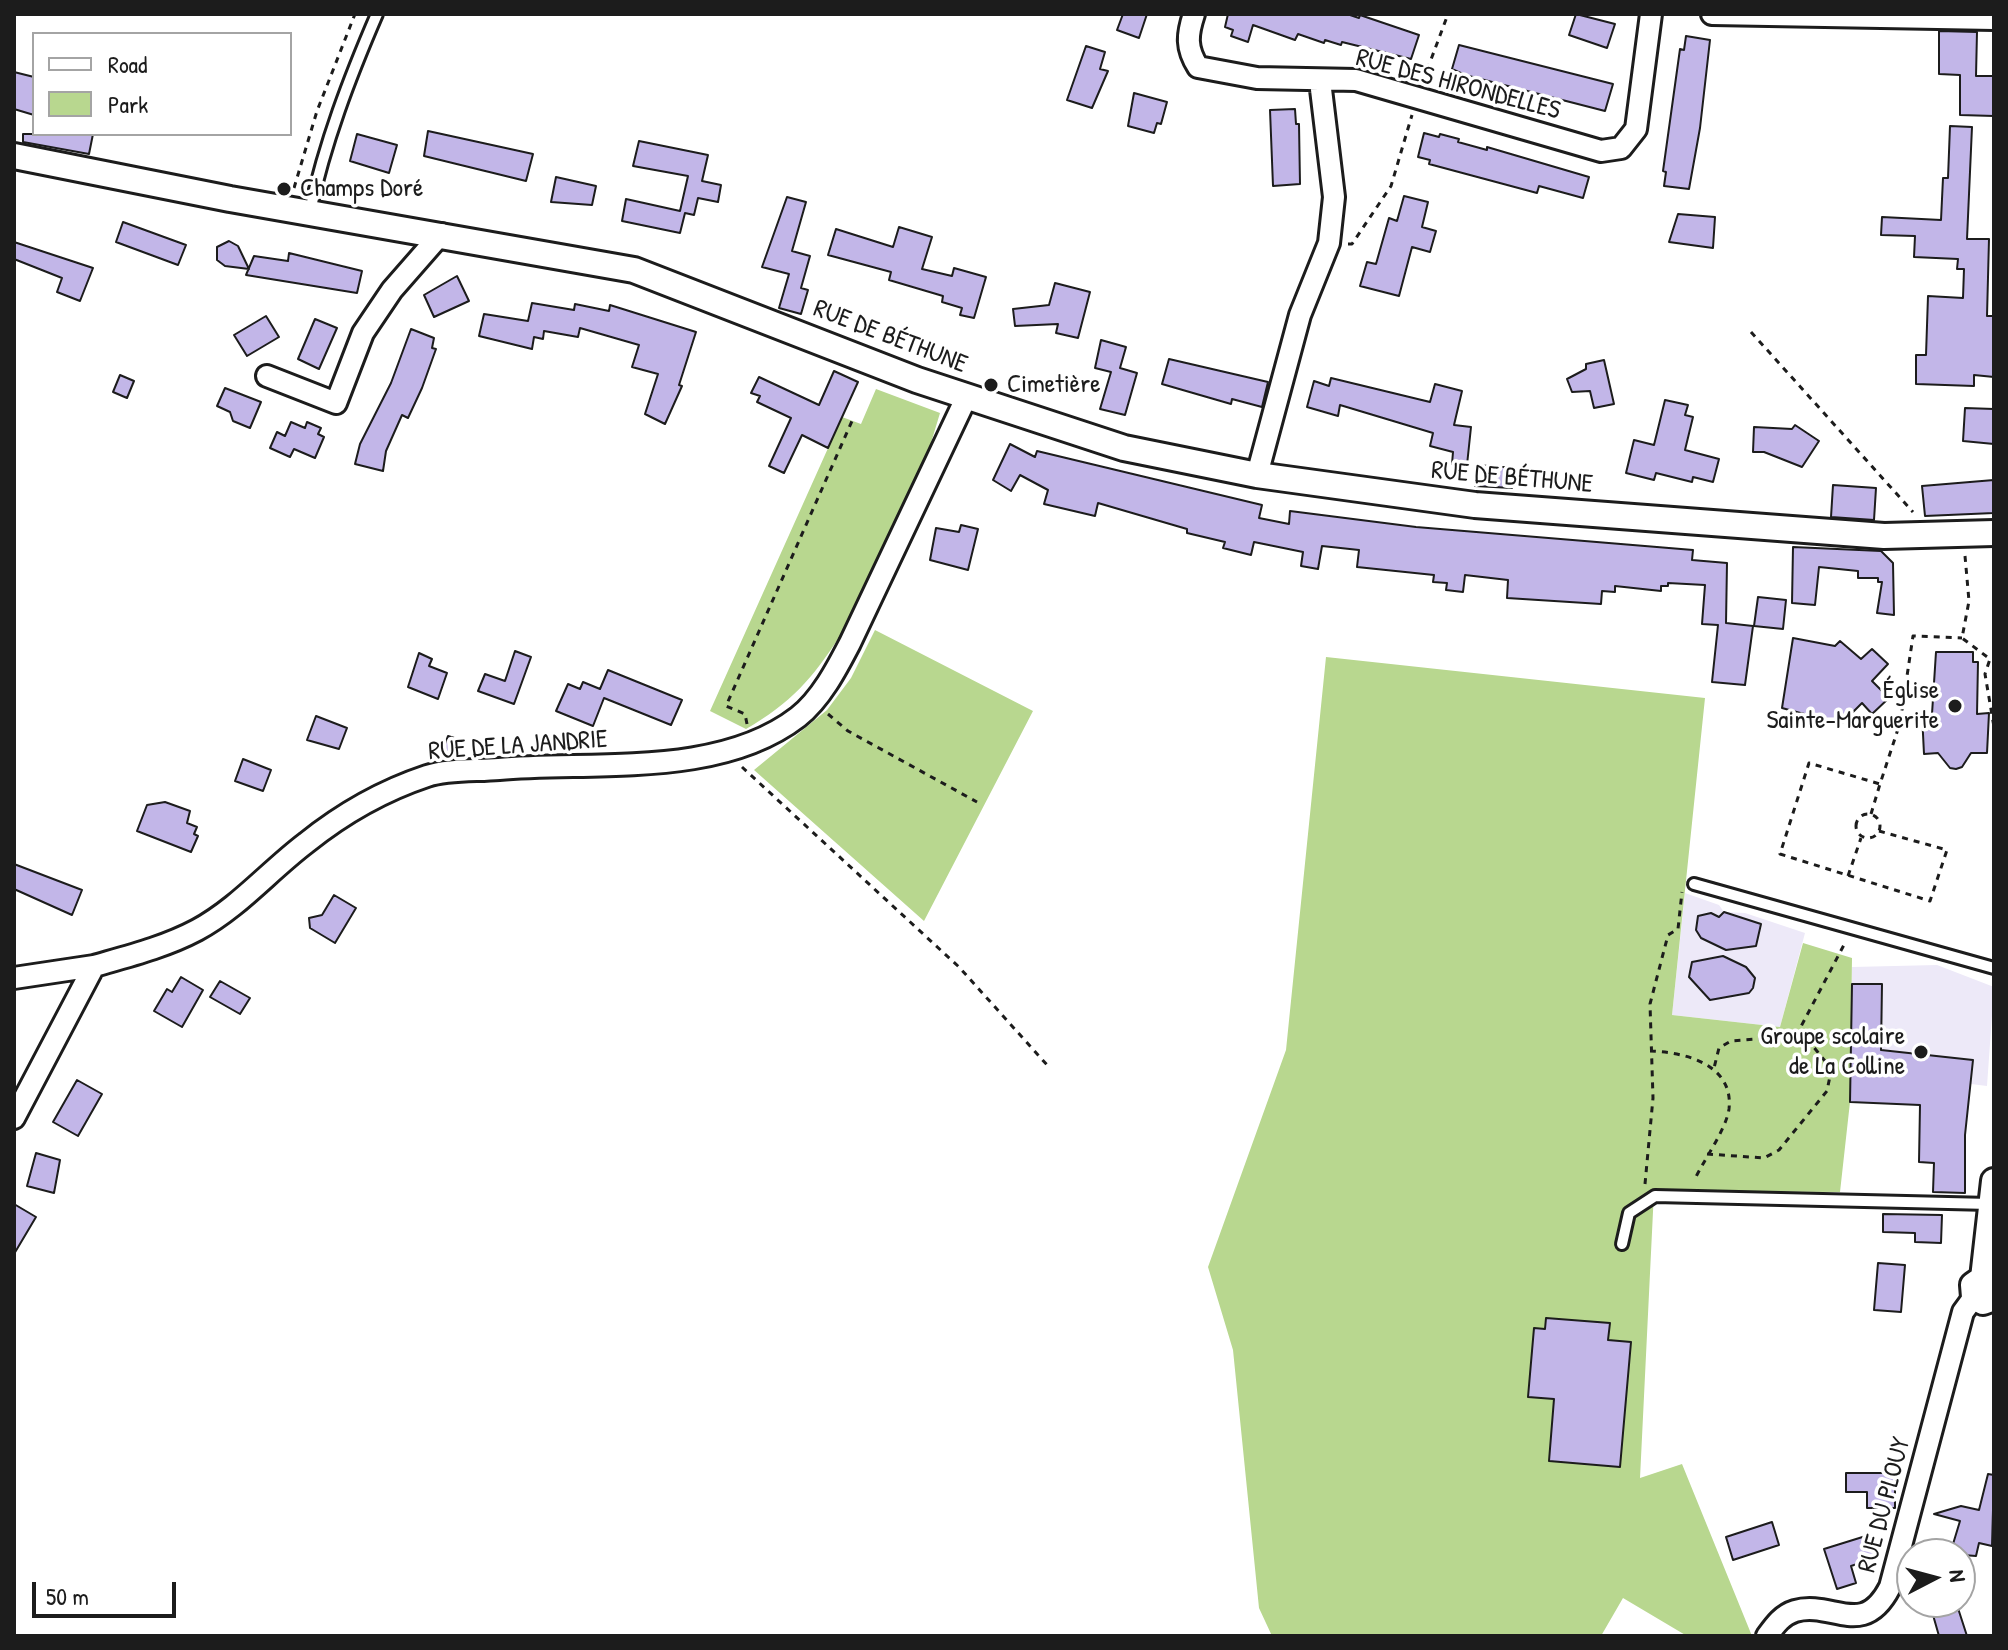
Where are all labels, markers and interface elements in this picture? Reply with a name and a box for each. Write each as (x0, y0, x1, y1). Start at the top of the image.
legend (32, 32, 292, 136)
street label: RUE DES HIRONDELLES (1352, 43, 1564, 127)
text: Road (108, 48, 147, 80)
text: Park (108, 88, 148, 120)
place label: Champs Doré (300, 173, 423, 205)
marker: Champs Doré (275, 180, 293, 198)
street label: RUE DE BÉTHUNE (809, 293, 971, 381)
place label: Cimetière (1007, 369, 1101, 401)
marker: Cimetière (982, 376, 1000, 394)
street label: RUE DE BÉTHUNE (1430, 455, 1594, 501)
place label: Église Sainte-Marguerite (1766, 675, 1939, 736)
marker: Église Sainte-Marguerite (1946, 697, 1964, 715)
street label: RUE DE LA JANDRIE (427, 724, 609, 768)
place label: Groupe scolaire de La Colline (1760, 1021, 1905, 1082)
marker: Groupe scolaire de La Colline (1912, 1043, 1930, 1061)
street label: RUE DU PLOUY (1852, 1434, 1918, 1576)
north arrow (1896, 1538, 1976, 1618)
scale bar (36, 1566, 180, 1616)
text: N (1942, 1568, 1973, 1583)
text: 50 m (46, 1580, 89, 1612)

